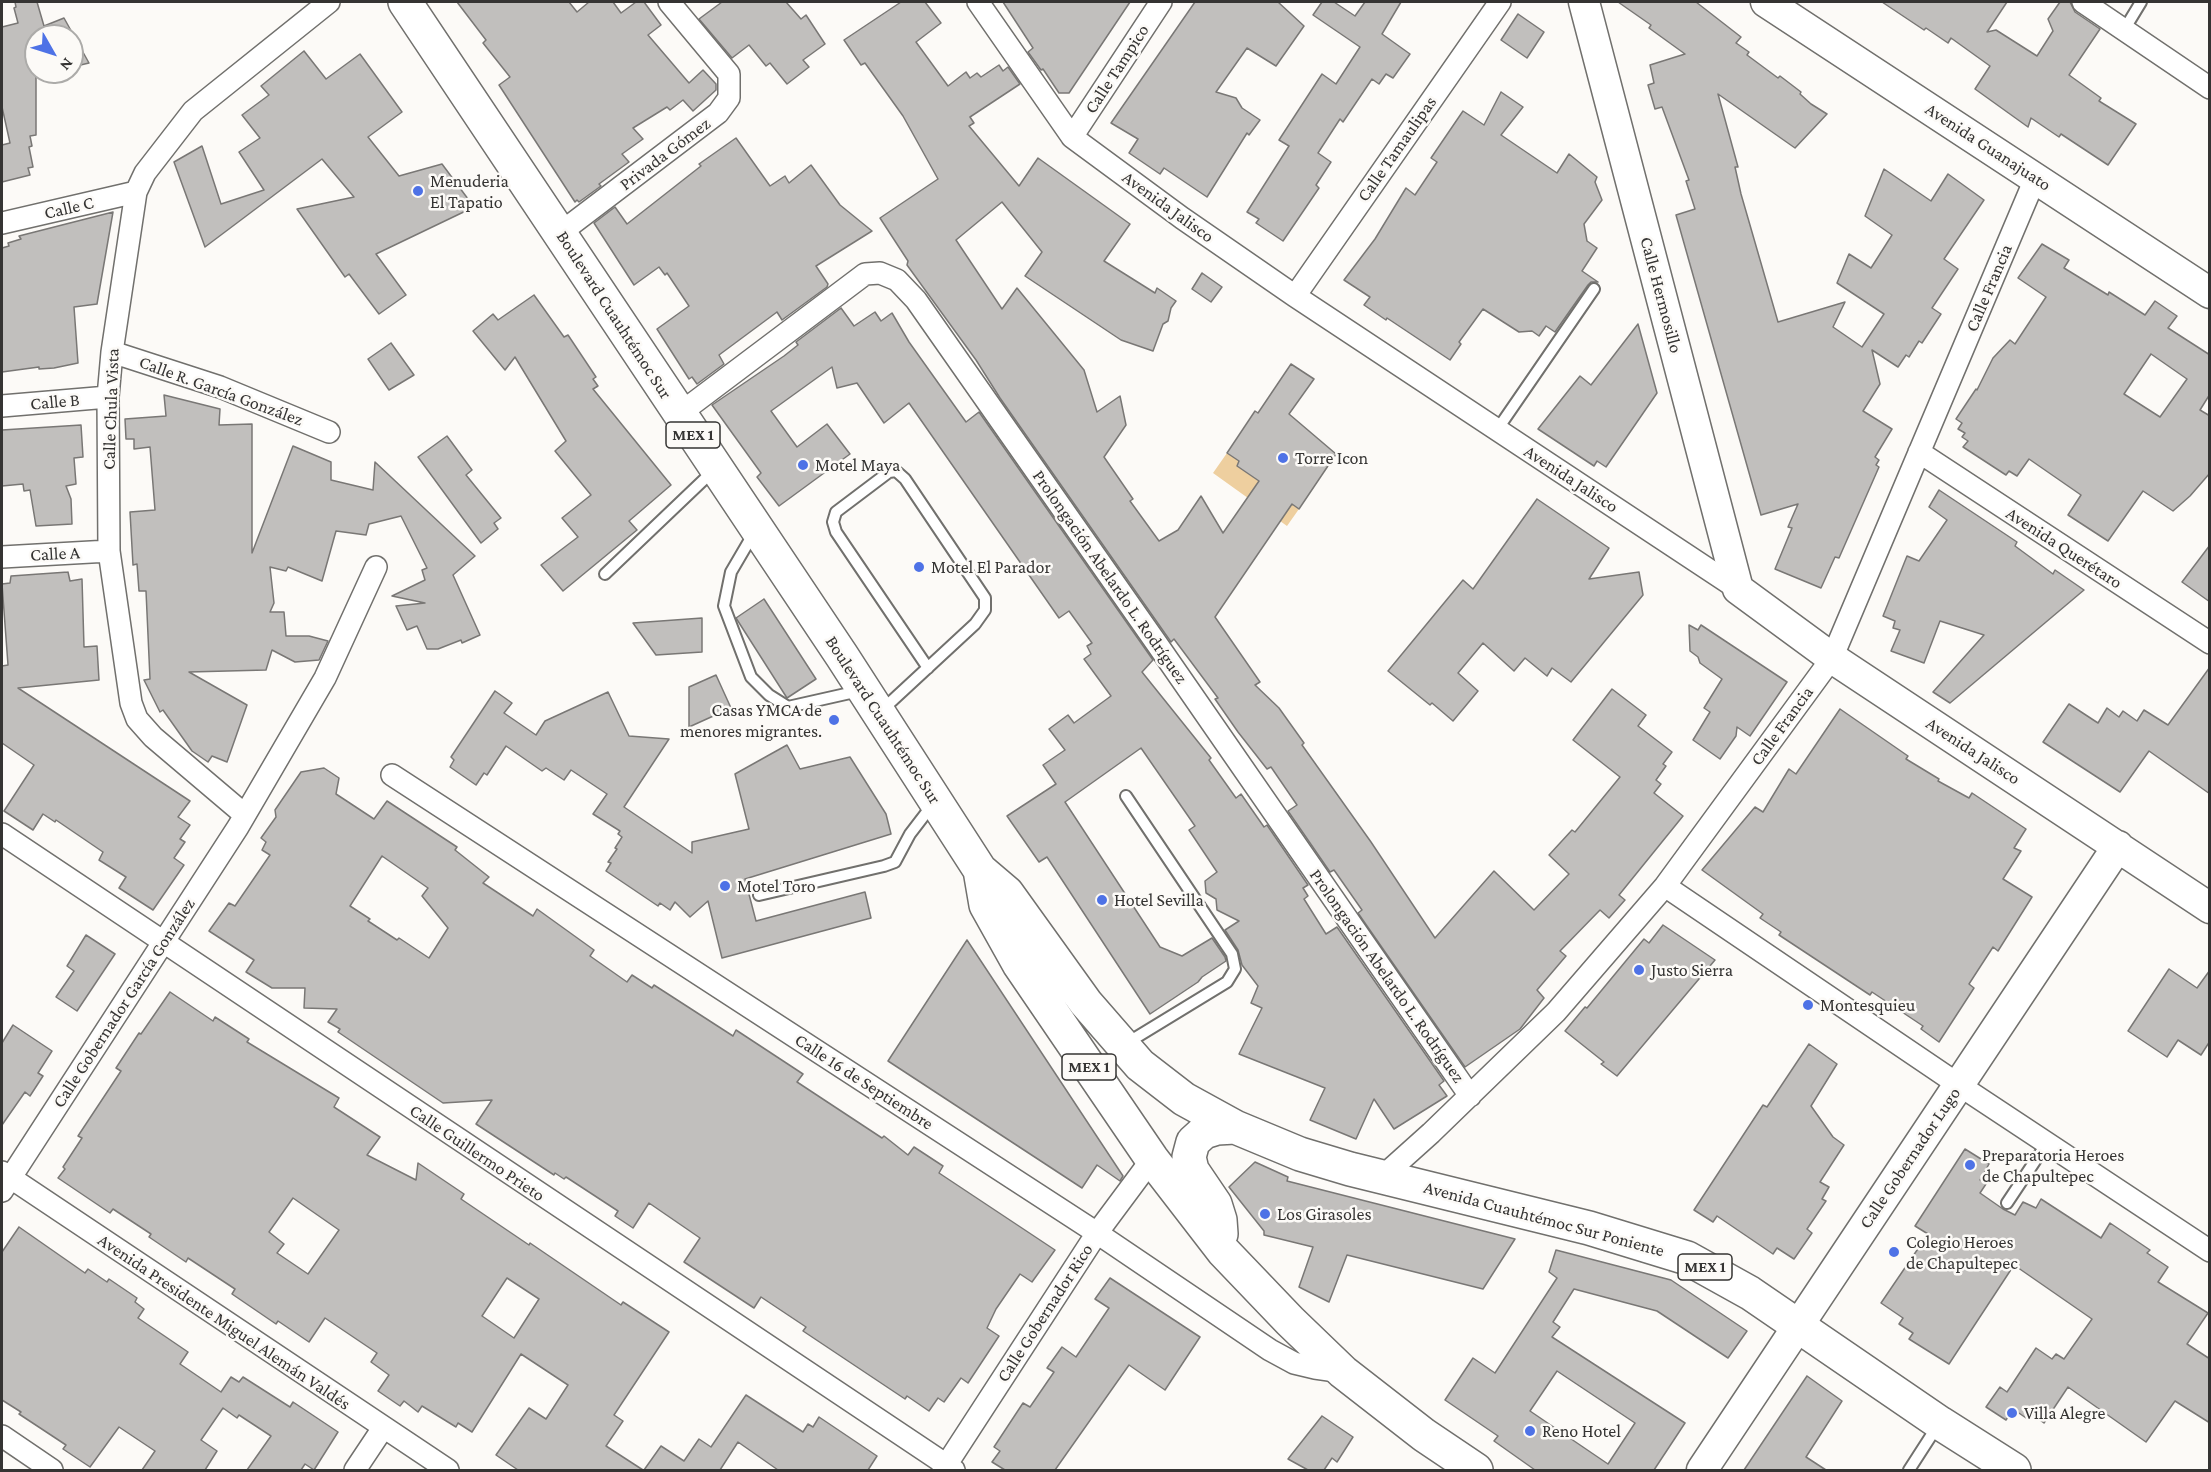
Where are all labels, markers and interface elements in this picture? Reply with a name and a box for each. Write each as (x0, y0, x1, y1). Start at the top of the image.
street label: Calle Tampico (1080, 20, 1154, 118)
north arrow (24, 24, 84, 84)
text: N (57, 55, 77, 74)
street label: Calle Tamaulipas (1353, 92, 1441, 206)
street label: Avenida Guanajuato (1921, 98, 2055, 196)
street label: Privada Gómez (615, 113, 715, 195)
street label: Avenida Jalisco (1118, 167, 1218, 247)
place label: Menuderia El Tapatio (430, 170, 509, 213)
marker: Menuderia El Tapatio (411, 184, 425, 198)
street label: Calle C (42, 192, 96, 224)
street label: Boulevard Cuauhtémoc Sur (551, 227, 677, 403)
street label: Calle Hermosillo (1635, 235, 1687, 355)
street label: Calle Francia (1961, 241, 2017, 335)
street label: Calle Chula Vista (98, 348, 124, 470)
street label: Calle R. García González (136, 351, 306, 431)
street label: Calle B (29, 389, 81, 415)
road number: MEX 1 (666, 422, 720, 448)
street label: Avenida Jalisco (1520, 441, 1622, 517)
place label: Torre Icon (1295, 447, 1368, 469)
marker: Torre Icon (1276, 451, 1290, 465)
place label: Motel Maya (815, 454, 900, 476)
marker: Motel Maya (796, 458, 810, 472)
street label: Prolongación Abelardo L. Rodríguez (1028, 466, 1192, 688)
street label: Avenida Querétaro (2002, 502, 2126, 594)
street label: Calle A (30, 542, 80, 566)
place label: Motel El Parador (931, 556, 1051, 578)
marker: Motel El Parador (912, 560, 926, 574)
street label: Boulevard Cuauhtémoc Sur (820, 632, 946, 808)
street label: Calle Francia (1746, 682, 1818, 770)
place label: Casas YMCA de menores migrantes. (680, 699, 822, 742)
marker: Casas YMCA de menores migrantes. (827, 713, 841, 727)
street label: Avenida Jalisco (1922, 713, 2024, 789)
street label: Prolongación Abelardo L. Rodríguez (1305, 865, 1469, 1087)
place label: Motel Toro (737, 875, 816, 897)
marker: Motel Toro (718, 879, 732, 893)
place label: Hotel Sevilla (1114, 889, 1204, 911)
marker: Hotel Sevilla (1095, 893, 1109, 907)
street label: Calle Gobernador García González (48, 894, 200, 1112)
place label: Justo Sierra (1651, 959, 1733, 981)
marker: Justo Sierra (1632, 963, 1646, 977)
place label: Montesquieu (1820, 994, 1915, 1016)
marker: Montesquieu (1801, 998, 1815, 1012)
street label: Calle 16 de Septiembre (791, 1029, 937, 1135)
road number: MEX 1 (1062, 1054, 1116, 1080)
street label: Calle Gobernador Lugo (1855, 1083, 1965, 1233)
street label: Calle Guillermo Prieto (405, 1100, 549, 1206)
place label: Preparatoria Heroes de Chapultepec (1982, 1144, 2124, 1186)
marker: Preparatoria Heroes de Chapultepec (1963, 1158, 1977, 1172)
street label: Avenida Cuauhtémoc Sur Poniente (1421, 1176, 1667, 1262)
place label: Los Girasoles (1277, 1203, 1372, 1225)
marker: Los Girasoles (1258, 1207, 1272, 1221)
street label: Avenida Presidente Miguel Alemán Valdés (94, 1229, 354, 1415)
place label: Colegio Heroes de Chapultepec (1906, 1231, 2018, 1274)
street label: Calle Gobernador Rico (992, 1240, 1098, 1386)
marker: Colegio Heroes de Chapultepec (1887, 1245, 1901, 1259)
road number: MEX 1 (1678, 1254, 1732, 1280)
place label: Villa Alegre (2024, 1402, 2105, 1424)
marker: Villa Alegre (2005, 1406, 2019, 1420)
place label: Reno Hotel (1542, 1420, 1621, 1442)
marker: Reno Hotel (1523, 1424, 1537, 1438)

